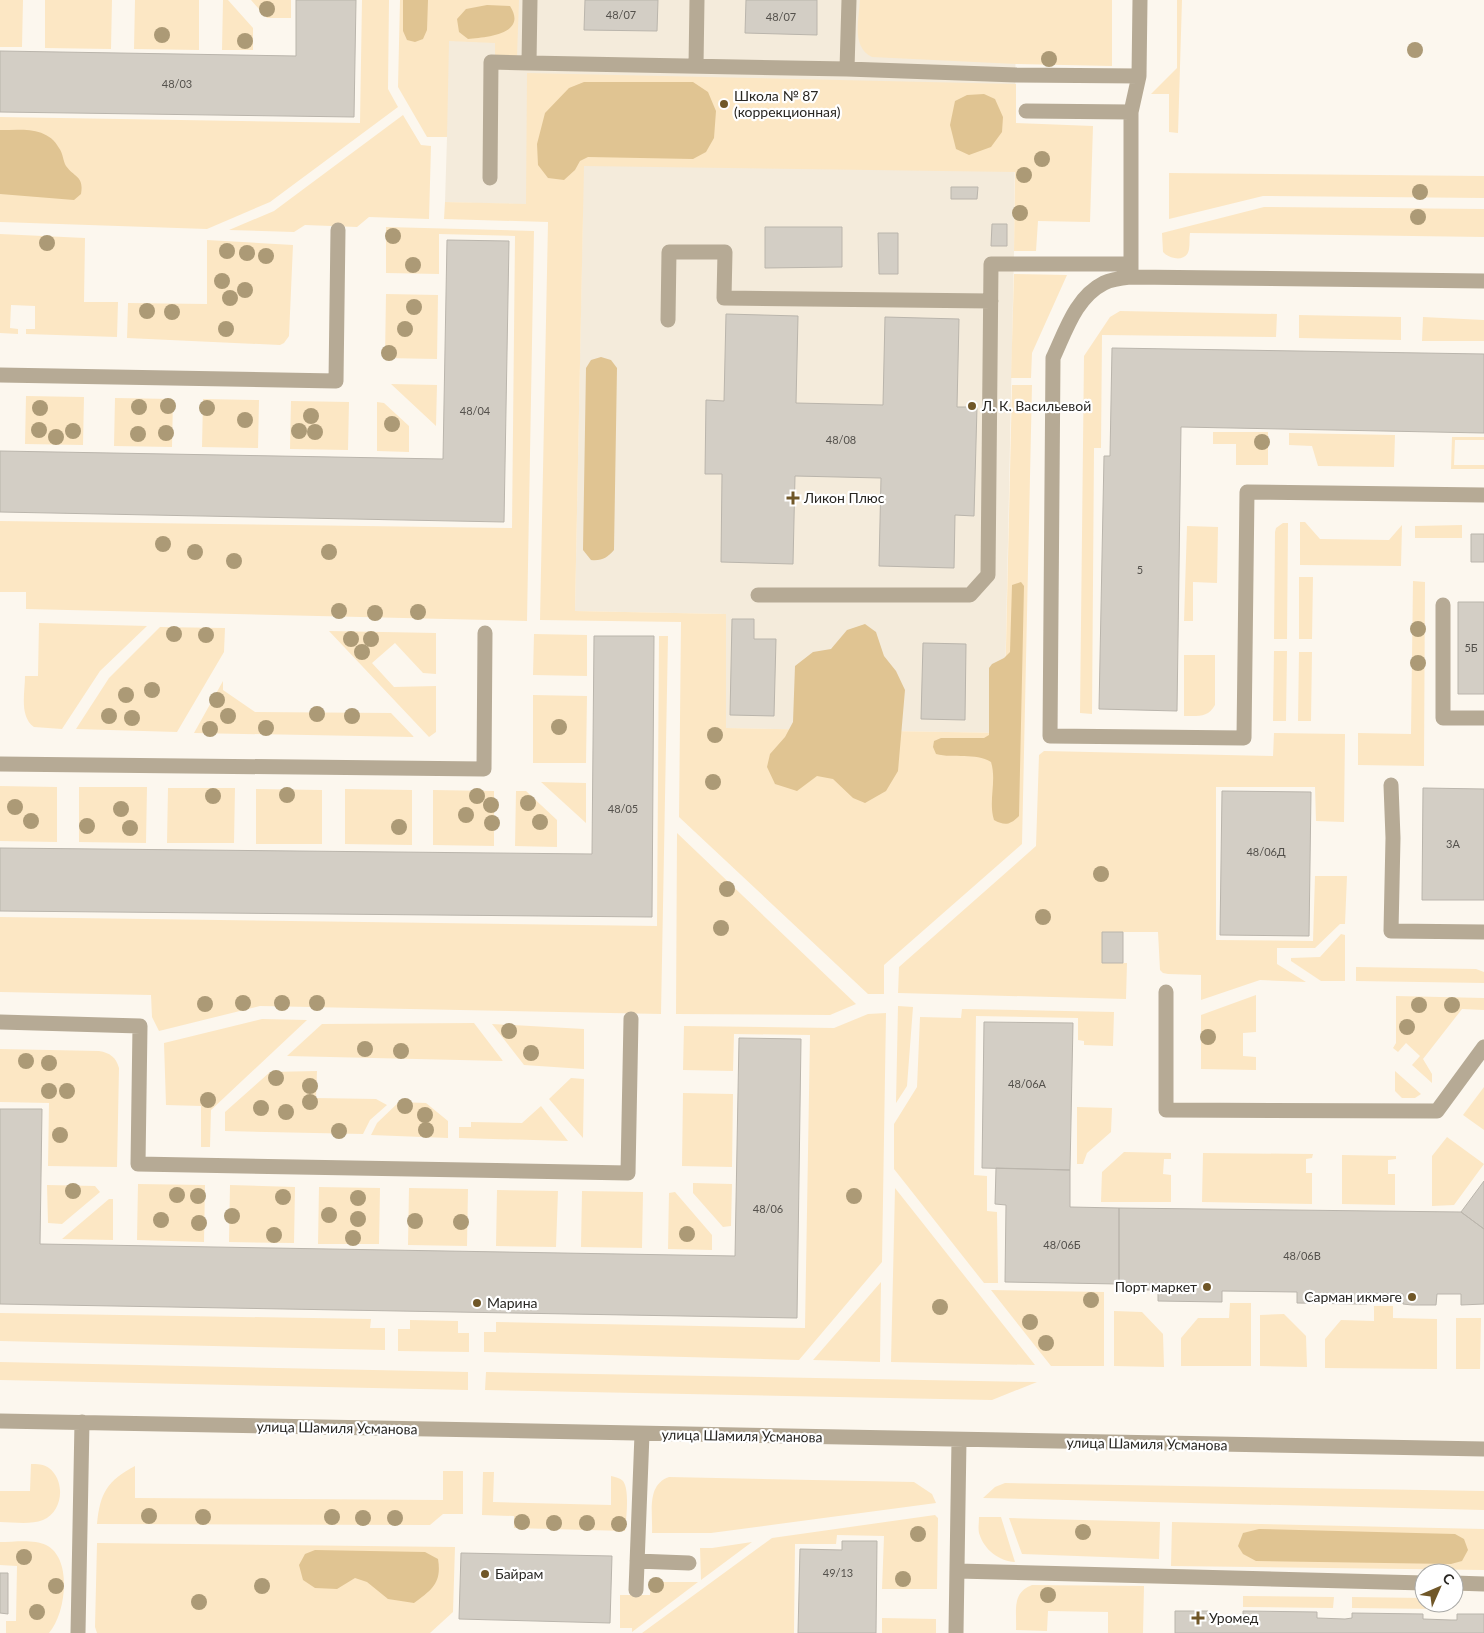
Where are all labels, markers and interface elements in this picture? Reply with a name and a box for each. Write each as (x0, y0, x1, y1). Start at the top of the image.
house number: 48/07 (606, 8, 636, 21)
house number: 48/07 (766, 10, 796, 23)
house number: 48/03 (162, 77, 192, 90)
place label: Школа № 87 (коррекционная) (734, 87, 841, 120)
marker: Школа № 87 (коррекционная) (718, 98, 730, 110)
place label: Л. К. Васильевой (981, 397, 1091, 414)
marker: Л. К. Васильевой (966, 400, 978, 412)
house number: 48/04 (460, 404, 491, 417)
house number: 48/08 (826, 433, 856, 446)
place label: Ликон Плюс (803, 489, 885, 506)
marker: Ликон Плюс (786, 491, 800, 505)
house number: 5 (1137, 563, 1143, 576)
house number: 5Б (1464, 641, 1478, 654)
house number: 48/05 (608, 802, 638, 815)
house number: 3А (1446, 837, 1460, 850)
house number: 48/06Д (1246, 845, 1286, 858)
house number: 48/06А (1008, 1077, 1047, 1090)
house number: 48/06 (753, 1202, 783, 1215)
house number: 48/06Б (1043, 1238, 1081, 1251)
house number: 48/06В (1283, 1249, 1321, 1262)
place label: Порт маркет (1115, 1278, 1197, 1295)
marker: Порт маркет (1201, 1281, 1213, 1293)
place label: Сарман икмәге (1304, 1288, 1402, 1305)
marker: Сарман икмәге (1406, 1291, 1418, 1303)
place label: Марина (487, 1294, 538, 1311)
marker: Марина (471, 1297, 483, 1309)
street label: улица Шамиля Усманова (256, 1418, 418, 1437)
street label: улица Шамиля Усманова (661, 1426, 823, 1445)
street label: улица Шамиля Усманова (1066, 1434, 1228, 1453)
north arrow (1414, 1563, 1464, 1613)
place label: Байрам (495, 1565, 543, 1582)
house number: 49/13 (823, 1566, 853, 1579)
marker: Байрам (479, 1568, 491, 1580)
text: С (1439, 1569, 1458, 1588)
place label: Уромед (1209, 1609, 1259, 1626)
marker: Уромед (1191, 1611, 1205, 1625)

